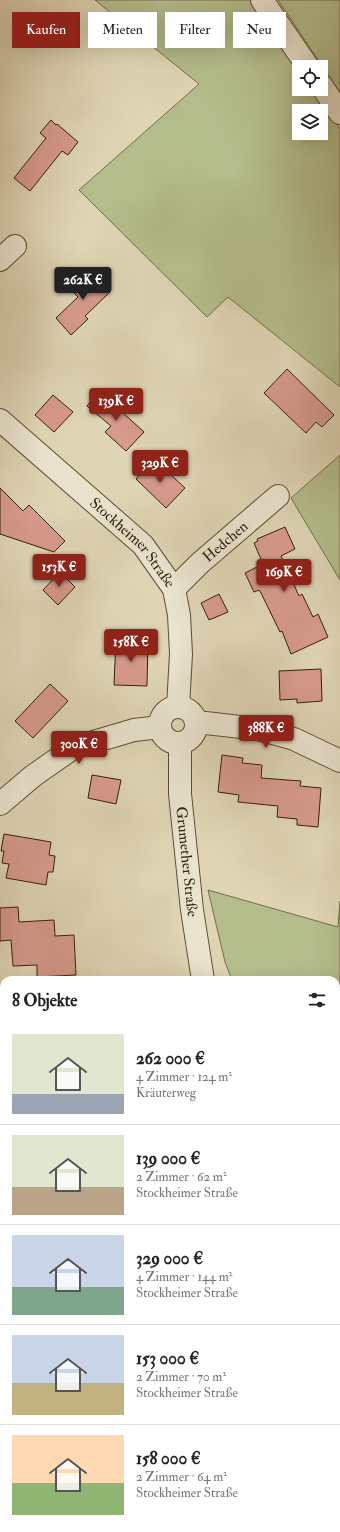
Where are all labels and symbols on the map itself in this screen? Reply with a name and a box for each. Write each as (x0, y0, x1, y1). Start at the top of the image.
pin: 262K € (50, 267, 116, 301)
pin: 139K € (83, 388, 149, 422)
pin: 329K € (127, 450, 193, 484)
street label: Stockheimer Straße (85, 494, 179, 592)
street label: Hedchen (199, 517, 252, 566)
pin: 153K € (26, 554, 92, 588)
pin: 169K € (251, 559, 317, 593)
pin: 158K € (98, 629, 164, 663)
pin: 388K € (233, 715, 299, 749)
pin: 300K € (46, 731, 112, 765)
street label: Grumether Straße (171, 806, 202, 918)

